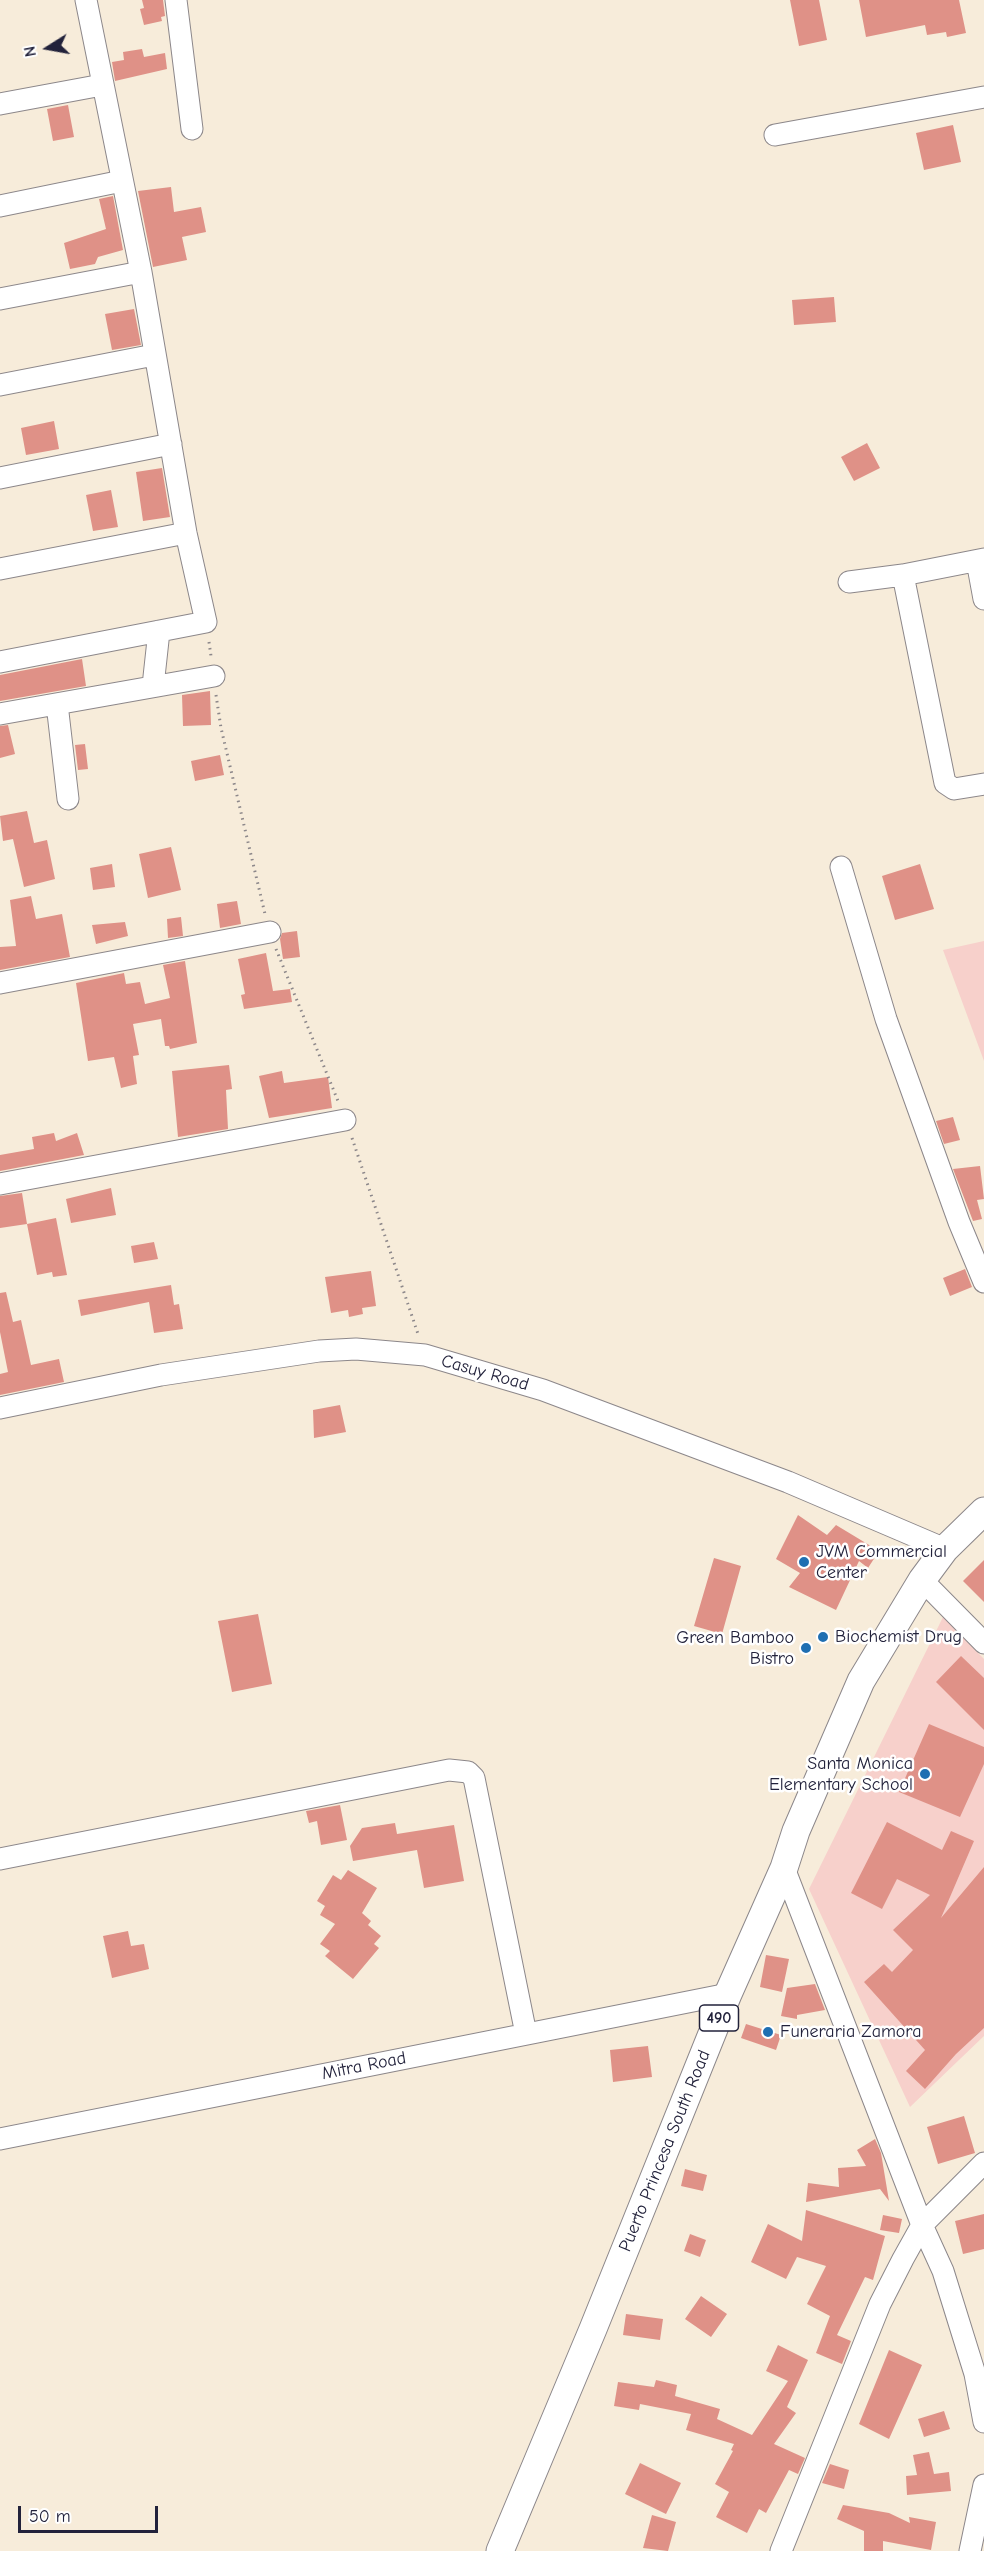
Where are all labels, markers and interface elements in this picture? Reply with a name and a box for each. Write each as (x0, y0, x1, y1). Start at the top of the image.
north arrow (18, 18, 78, 78)
text: N (21, 45, 40, 58)
street label: Casuy Road (439, 1350, 531, 1396)
place label: JVM Commercial Center (816, 1541, 947, 1584)
marker: JVM Commercial Center (797, 1555, 811, 1569)
place label: Biochemist Drug (835, 1626, 962, 1648)
place label: Green Bamboo Bistro (676, 1627, 794, 1670)
marker: Biochemist Drug (816, 1630, 830, 1644)
marker: Green Bamboo Bistro (799, 1641, 813, 1655)
place label: Santa Monica Elementary School (769, 1753, 913, 1796)
marker: Santa Monica Elementary School (918, 1767, 932, 1781)
road number: 490 (700, 2005, 738, 2031)
place label: Funeraria Zamora (780, 2021, 921, 2043)
marker: Funeraria Zamora (761, 2025, 775, 2039)
street label: Mitra Road (320, 2047, 408, 2085)
street label: Puerto Princesa South Road (615, 2047, 715, 2255)
scale bar (21, 2494, 160, 2532)
text: 50 m (29, 2506, 71, 2527)

